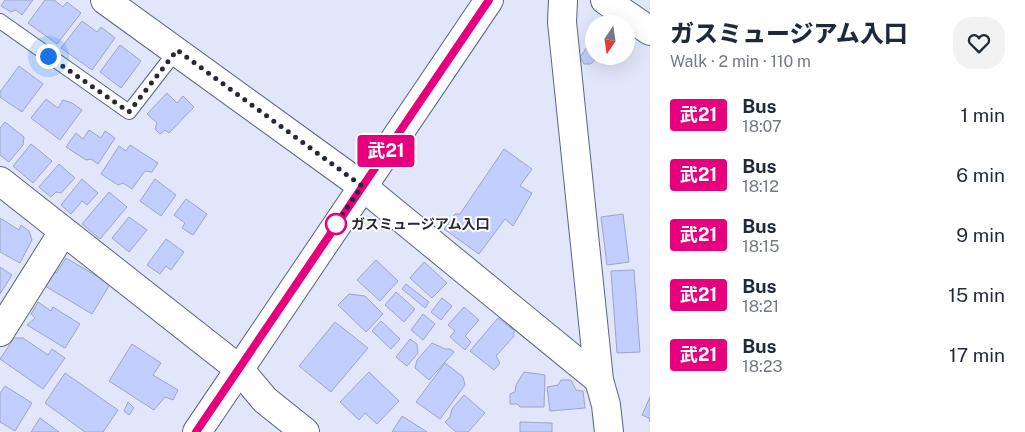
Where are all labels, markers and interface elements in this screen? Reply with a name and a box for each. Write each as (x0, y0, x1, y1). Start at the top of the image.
north arrow (585, 15, 635, 65)
map controls (585, 15, 635, 65)
button: heart (953, 17, 1005, 69)
text: ガスミュージアム入口 (670, 19, 908, 47)
your location (36, 44, 61, 69)
text: Walk · 2 min · 110 m (670, 52, 811, 71)
text: Bus (742, 95, 776, 117)
text: 武21 (680, 104, 717, 125)
text: 1 min (960, 104, 1005, 126)
text: 18:07 (742, 117, 782, 136)
line badge: 武21 (357, 135, 415, 167)
text: 武21 (367, 140, 405, 161)
text: Bus (742, 155, 776, 177)
text: 武21 (680, 164, 717, 185)
text: 6 min (956, 164, 1005, 186)
text: 18:12 (742, 177, 779, 196)
marker: ガスミュージアム入口 (325, 213, 347, 235)
text: Bus (742, 215, 776, 237)
place label: ガスミュージアム入口 (351, 216, 490, 232)
text: 武21 (680, 224, 717, 245)
text: 9 min (956, 224, 1005, 246)
text: 18:15 (742, 237, 779, 256)
text: Bus (742, 275, 776, 297)
text: 武21 (680, 284, 717, 305)
text: 15 min (948, 284, 1005, 306)
text: 18:21 (742, 297, 779, 316)
text: Bus (742, 335, 776, 357)
text: 武21 (680, 344, 717, 365)
text: 17 min (949, 344, 1005, 366)
text: 18:23 (742, 357, 783, 376)

